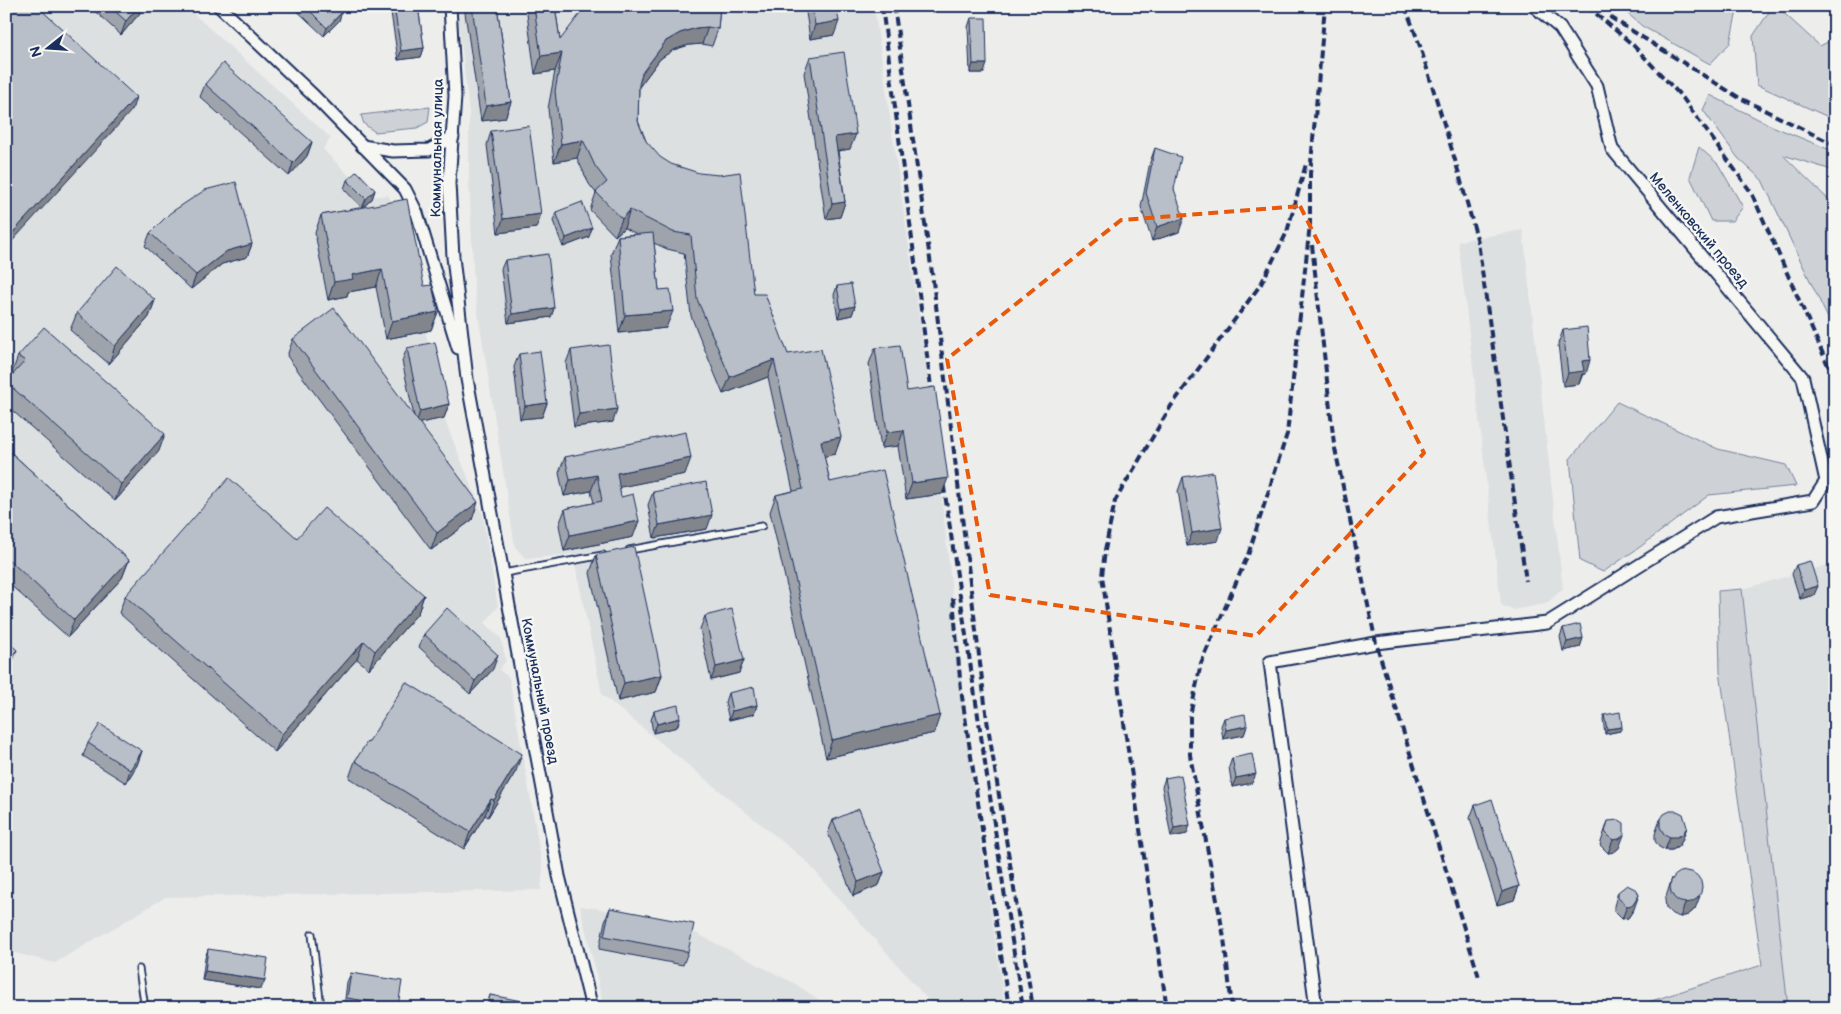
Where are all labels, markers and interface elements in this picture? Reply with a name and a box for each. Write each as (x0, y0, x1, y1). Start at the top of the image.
north arrow (22, 22, 72, 72)
text: N (26, 44, 46, 59)
street label: Коммунальная улица (427, 78, 447, 218)
street label: Меленковский проезд (1646, 169, 1753, 291)
street label: Коммунальный проезд (517, 617, 563, 766)

